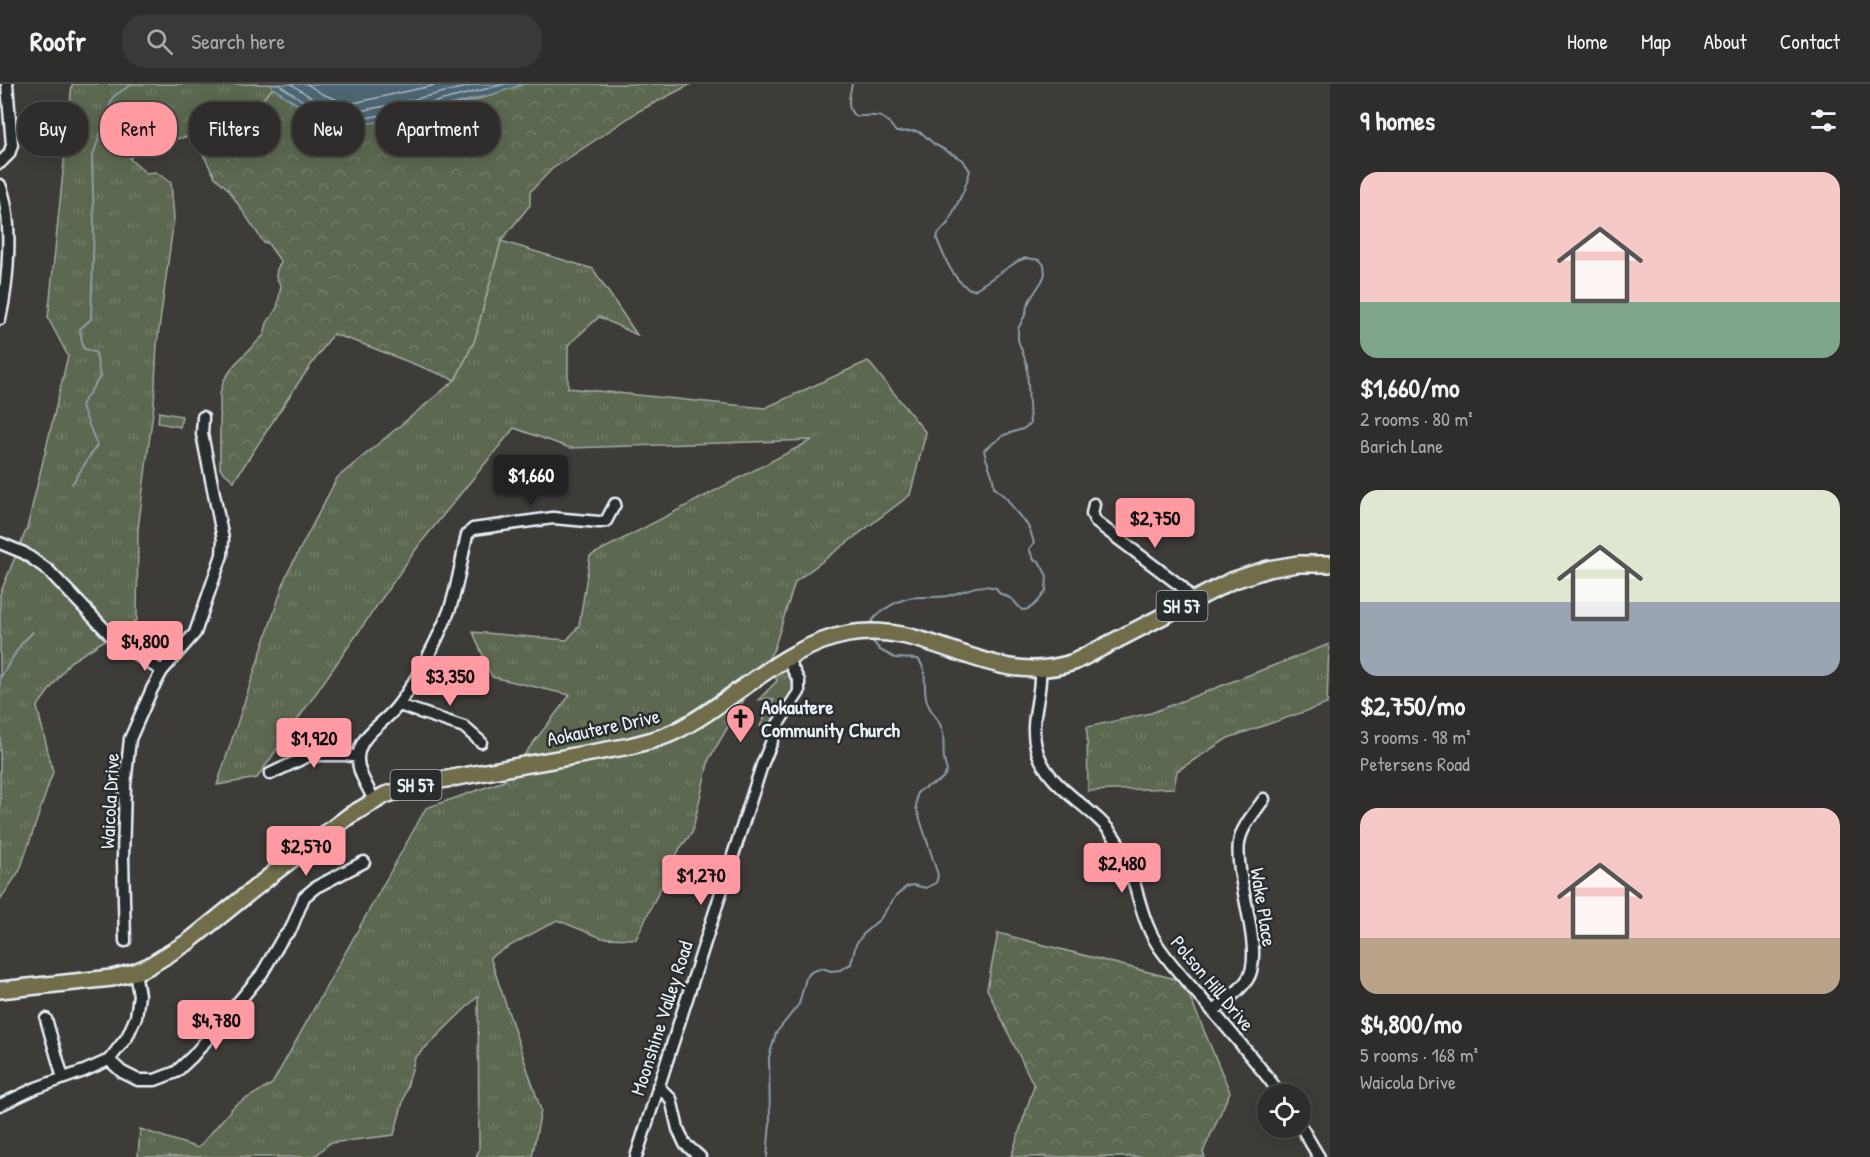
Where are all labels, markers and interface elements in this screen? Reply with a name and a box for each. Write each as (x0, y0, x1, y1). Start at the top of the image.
search box (122, 14, 542, 68)
text: Roofr (30, 22, 86, 60)
icon: search (143, 25, 176, 58)
text: Search here (191, 26, 285, 56)
text: Home (1567, 27, 1608, 56)
text: Map (1641, 27, 1671, 56)
text: About (1704, 27, 1747, 56)
text: Contact (1780, 27, 1840, 56)
chip: Buy (18, 102, 88, 156)
chip: Rent (100, 102, 177, 156)
chip: Filters (189, 102, 280, 156)
chip: New (292, 102, 364, 156)
chip: Apartment (376, 102, 500, 156)
text: 9 homes (1360, 103, 1435, 138)
icon: filters (1807, 104, 1840, 137)
icon: home (1546, 211, 1654, 319)
text: $1,660/mo (1360, 370, 1459, 405)
text: 2 rooms · 80 m² (1360, 405, 1473, 432)
text: Barich Lane (1360, 432, 1443, 459)
pin: $1,660 (482, 455, 580, 506)
text: $1,660 (508, 461, 554, 488)
pin: $2,750 (1106, 498, 1204, 549)
text: $2,750 (1130, 504, 1180, 531)
icon: home (1546, 529, 1654, 637)
road number: SH 57 (1156, 591, 1208, 621)
pin: $4,800 (96, 621, 194, 672)
text: $4,800 (121, 627, 169, 654)
pin: $3,350 (401, 656, 499, 707)
text: $3,350 (425, 662, 475, 689)
text: $2,750/mo (1360, 688, 1465, 723)
place label: Aokautere Community Church (761, 693, 900, 744)
street label: Aokautere Drive (544, 702, 662, 752)
church icon: Aokautere Community Church (724, 702, 756, 744)
pin: $1,920 (265, 718, 363, 769)
text: 3 rooms · 98 m² (1360, 723, 1471, 750)
text: $1,920 (290, 724, 338, 751)
text: Petersens Road (1360, 750, 1470, 777)
street label: Waicola Drive (93, 752, 125, 850)
road number: SH 57 (390, 770, 442, 800)
pin: $2,570 (257, 826, 355, 877)
text: $2,570 (281, 832, 331, 859)
pin: $2,480 (1073, 843, 1171, 894)
icon: home (1546, 847, 1654, 955)
text: $2,480 (1098, 849, 1146, 876)
pin: $1,270 (652, 855, 750, 906)
text: $1,270 (676, 861, 726, 888)
street label: Wake Place (1244, 866, 1284, 948)
street label: Polson Hill Drive (1165, 929, 1261, 1037)
street label: Moonshine Valley Road (623, 937, 699, 1099)
pin: $4,780 (167, 1000, 265, 1051)
text: $4,780 (191, 1006, 241, 1033)
text: $4,800/mo (1360, 1006, 1462, 1041)
text: 5 rooms · 168 m² (1360, 1041, 1478, 1068)
text: Waicola Drive (1360, 1068, 1456, 1095)
map controls (1257, 1084, 1311, 1138)
button: locate (1257, 1084, 1311, 1138)

